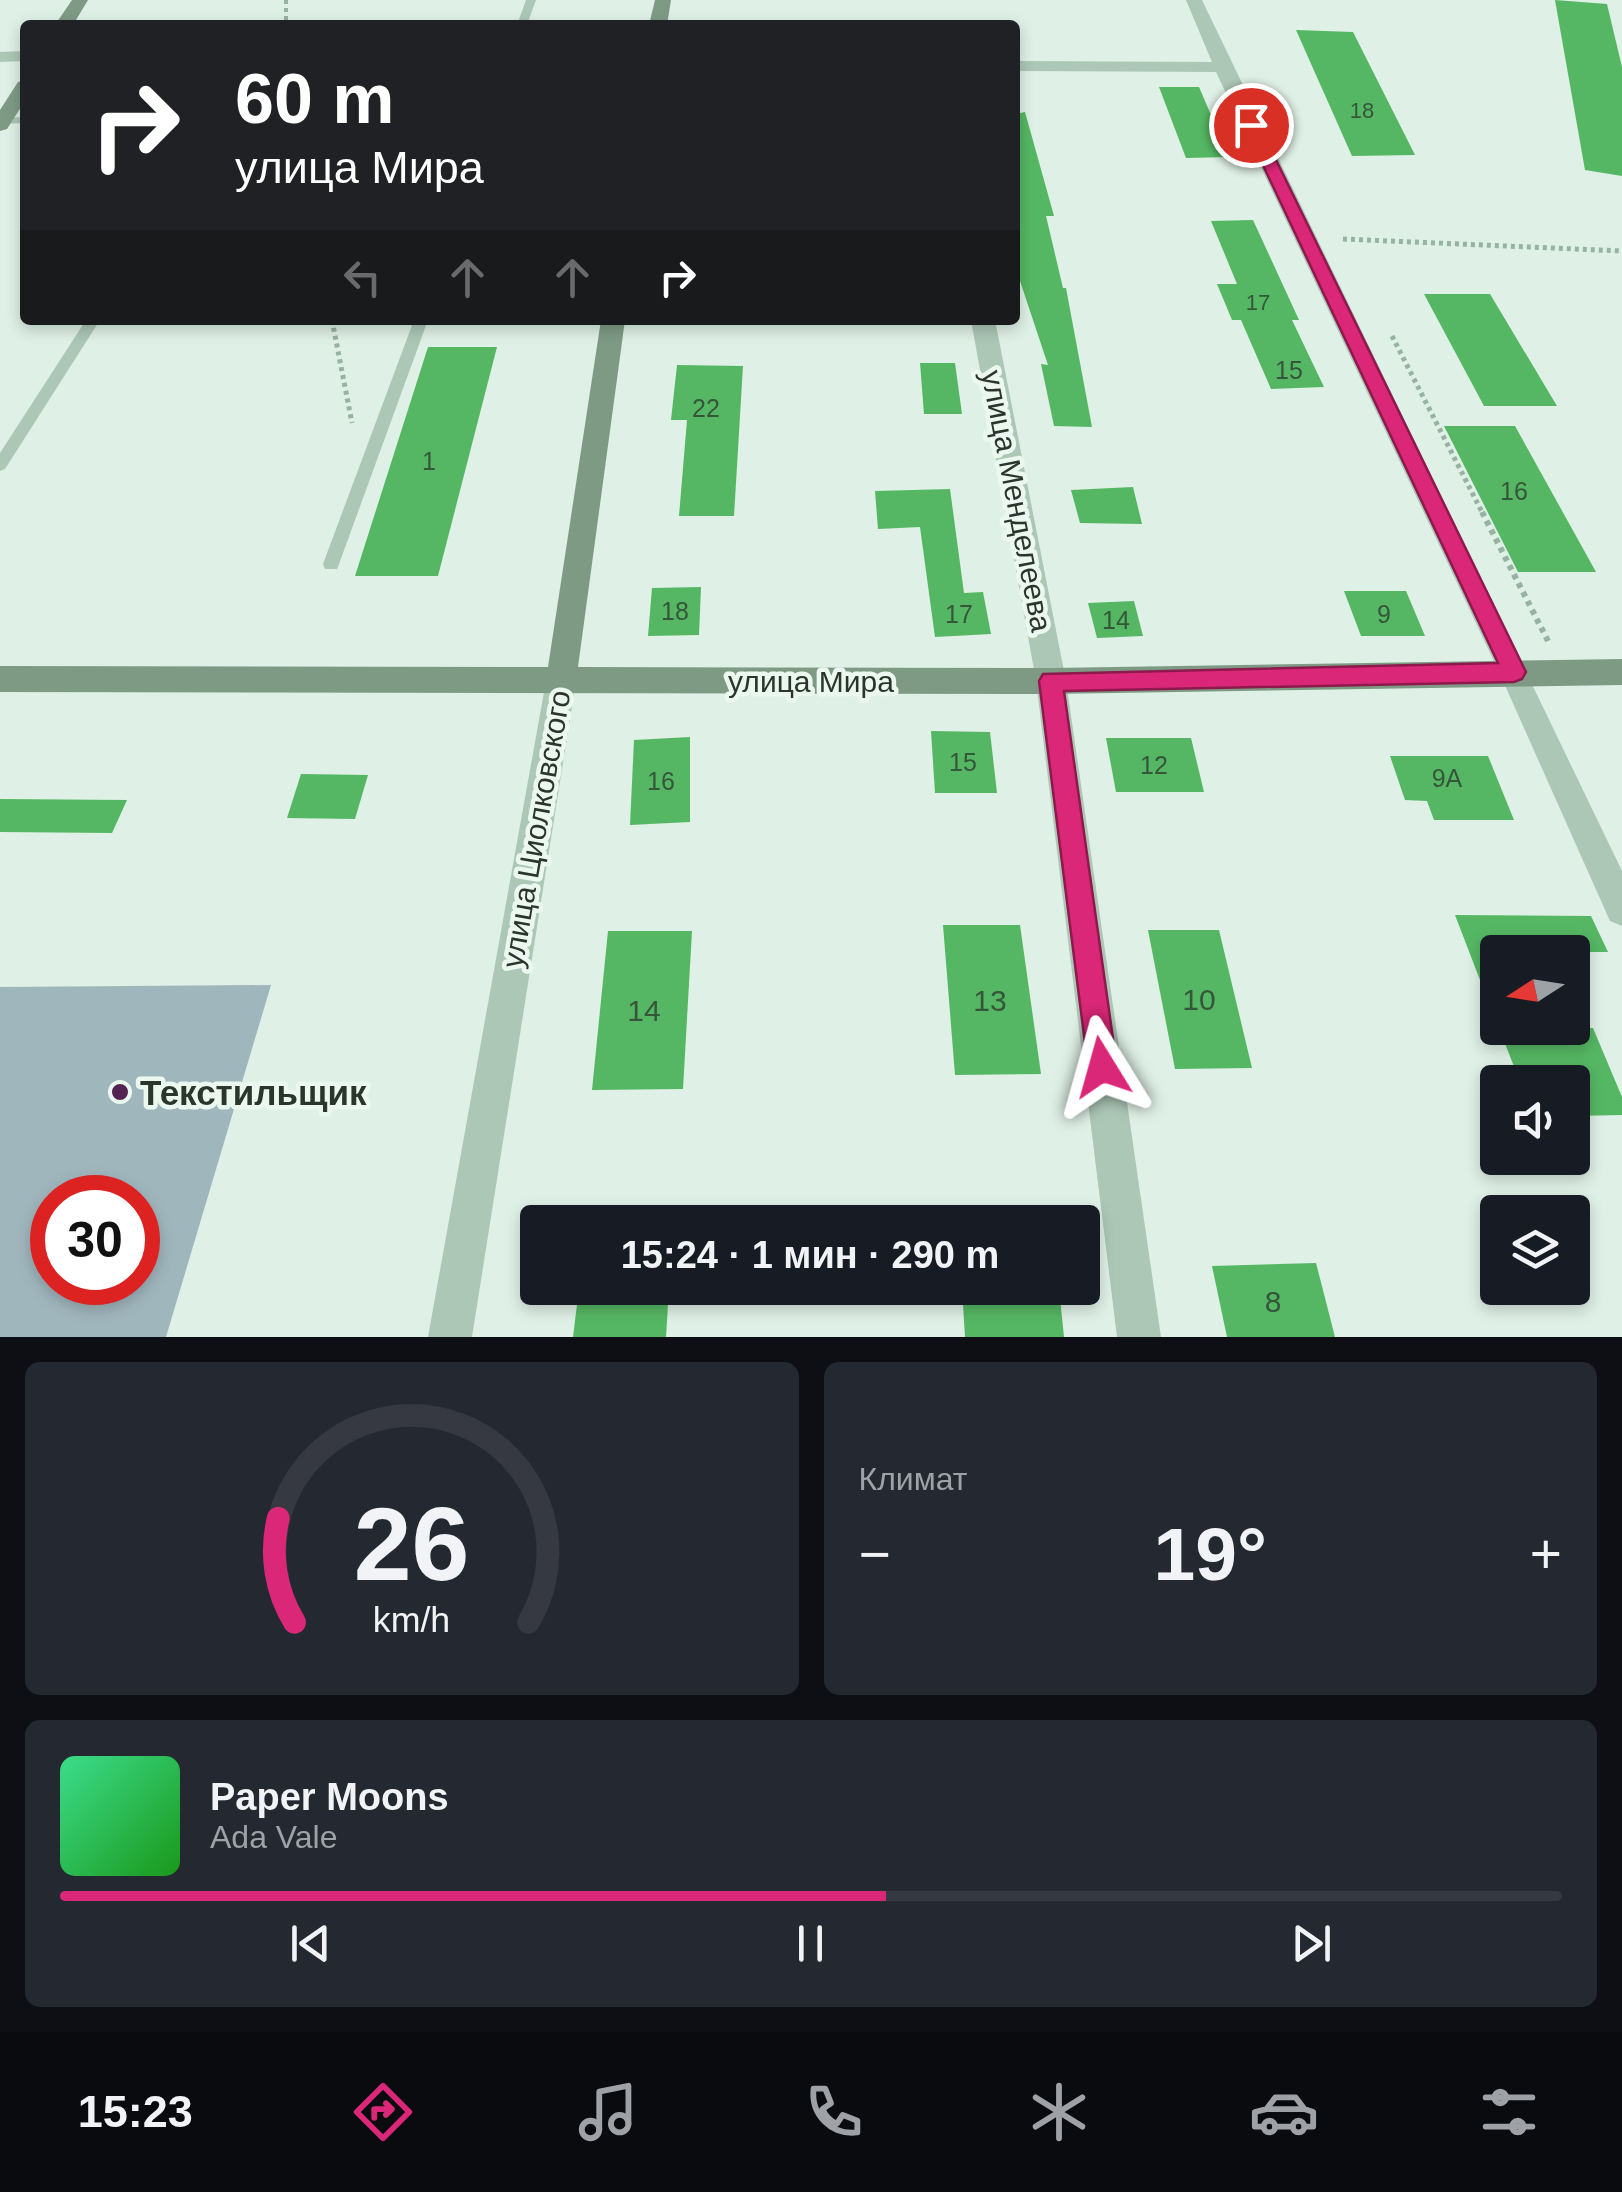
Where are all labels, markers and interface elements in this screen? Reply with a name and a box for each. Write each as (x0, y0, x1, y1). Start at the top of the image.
icon: right (70, 60, 200, 190)
text: 60 m (235, 60, 395, 138)
pin (1209, 83, 1294, 168)
icon: arrive (1224, 98, 1279, 153)
house number: 18 (1350, 98, 1374, 123)
text: улица Мира (235, 142, 484, 193)
icon: left (335, 250, 390, 305)
icon: ahead (440, 250, 495, 305)
icon: ahead (545, 250, 600, 305)
icon: right (650, 250, 705, 305)
house number: 17 (1246, 290, 1270, 315)
house number: 15 (1275, 356, 1303, 384)
street label: улица Менделеева (975, 367, 1059, 635)
house number: 22 (692, 394, 720, 422)
house number: 1 (422, 447, 436, 475)
house number: 16 (1500, 477, 1528, 505)
house number: 18 (661, 597, 689, 625)
house number: 17 (945, 600, 973, 628)
house number: 9 (1377, 600, 1391, 628)
house number: 14 (1102, 606, 1130, 634)
street label: улица Мира (728, 665, 894, 698)
street label: улица Циолковского (495, 688, 577, 970)
house number: 15 (949, 748, 977, 776)
house number: 12 (1140, 751, 1168, 779)
house number: 9А (1432, 764, 1463, 792)
house number: 16 (647, 767, 675, 795)
north arrow (1480, 935, 1590, 1045)
map controls (1480, 935, 1590, 1305)
house number: 10 (1182, 983, 1216, 1016)
house number: 13 (973, 984, 1007, 1017)
house number: 14 (627, 994, 661, 1027)
position arrow (1050, 1015, 1154, 1119)
button: sound (1480, 1065, 1590, 1175)
place label: Текстильщик (140, 1073, 367, 1112)
marker: Текстильщик (109, 1081, 131, 1103)
speed limit sign: 30 (30, 1175, 160, 1305)
button: layers (1480, 1195, 1590, 1305)
text: 15:24 · 1 мин · 290 m (621, 1234, 999, 1276)
house number: 8 (1265, 1285, 1281, 1318)
text: Климат (859, 1461, 967, 1497)
text: 26 (354, 1486, 470, 1602)
text: 19° (1154, 1512, 1267, 1596)
text: − (859, 1523, 891, 1585)
text: + (1530, 1523, 1562, 1585)
text: km/h (373, 1600, 450, 1640)
text: Paper Moons (210, 1776, 449, 1818)
text: Ada Vale (210, 1819, 338, 1855)
icon: previous (283, 1916, 338, 1971)
icon: pause (783, 1916, 838, 1971)
icon: next (1284, 1916, 1339, 1971)
icon: directions (348, 2077, 418, 2147)
icon: music (573, 2077, 643, 2147)
icon: phone (799, 2077, 869, 2147)
icon: climate (1024, 2077, 1094, 2147)
icon: car (1249, 2077, 1319, 2147)
icon: filters (1474, 2077, 1544, 2147)
text: 15:23 (78, 2086, 193, 2137)

